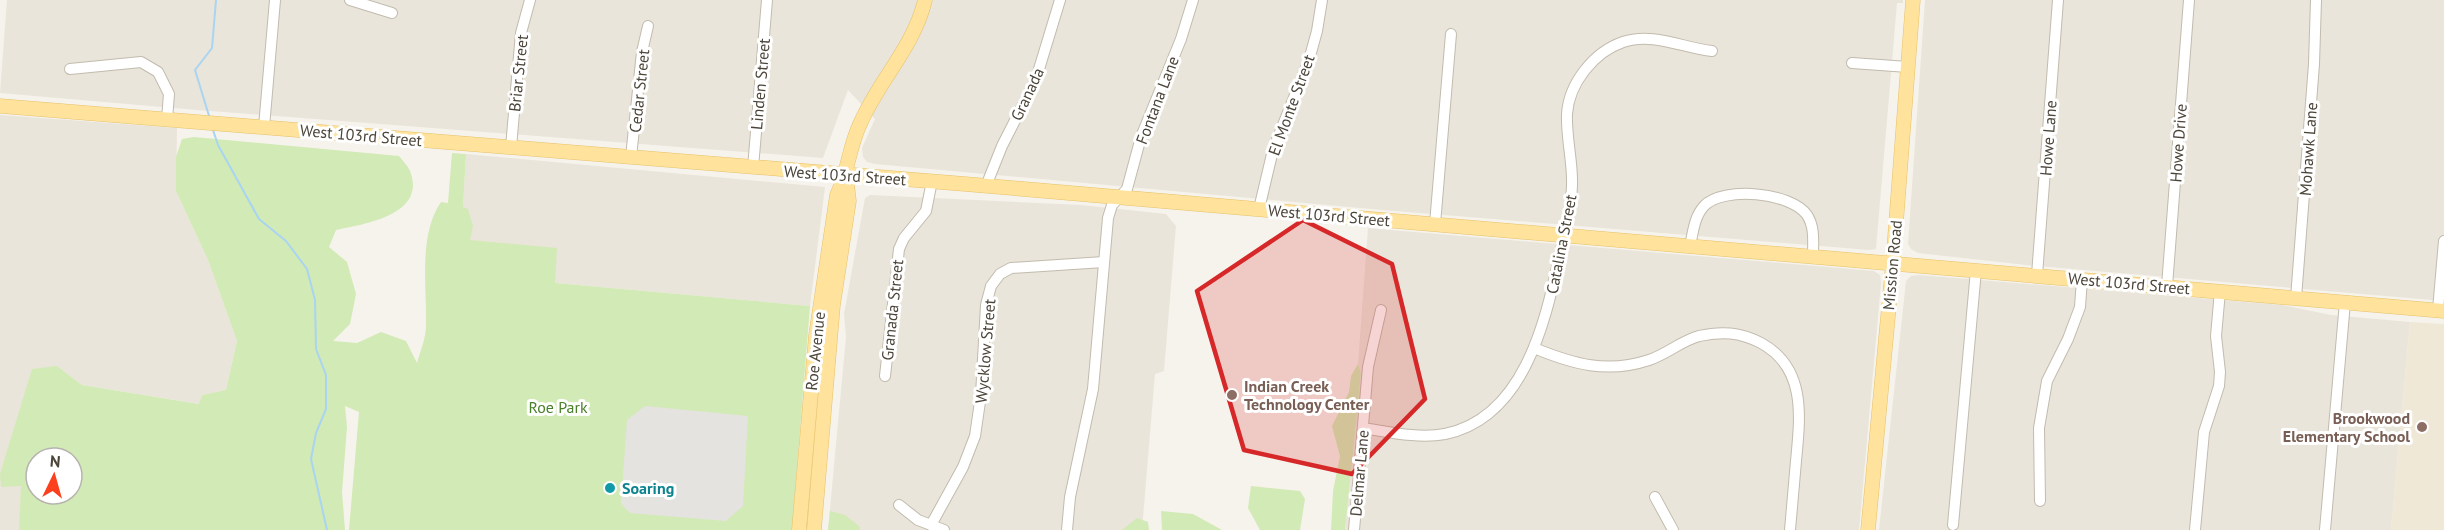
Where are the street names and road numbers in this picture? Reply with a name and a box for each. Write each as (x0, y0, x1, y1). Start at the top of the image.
street label: Briar Street (504, 33, 532, 113)
street label: Linden Street (746, 37, 774, 131)
street label: Cedar Street (625, 48, 653, 134)
street label: El Monte Street (1263, 51, 1319, 158)
street label: Fontana Lane (1131, 53, 1183, 147)
street label: Granada (1006, 64, 1048, 124)
street label: Howe Lane (2035, 99, 2061, 177)
street label: Mohawk Lane (2295, 101, 2321, 197)
street label: Howe Drive (2165, 103, 2191, 183)
street label: West 103rd Street (299, 120, 423, 150)
street label: West 103rd Street (783, 161, 907, 189)
street label: Catalina Street (1542, 192, 1581, 295)
street label: West 103rd Street (1267, 200, 1391, 230)
street label: Mission Road (1878, 219, 1906, 311)
street label: Granada Street (877, 258, 907, 362)
street label: West 103rd Street (2067, 268, 2191, 298)
street label: Wycklow Street (970, 297, 1000, 404)
street label: Roe Avenue (801, 311, 829, 391)
street label: Delmar Lane (1345, 429, 1373, 517)

